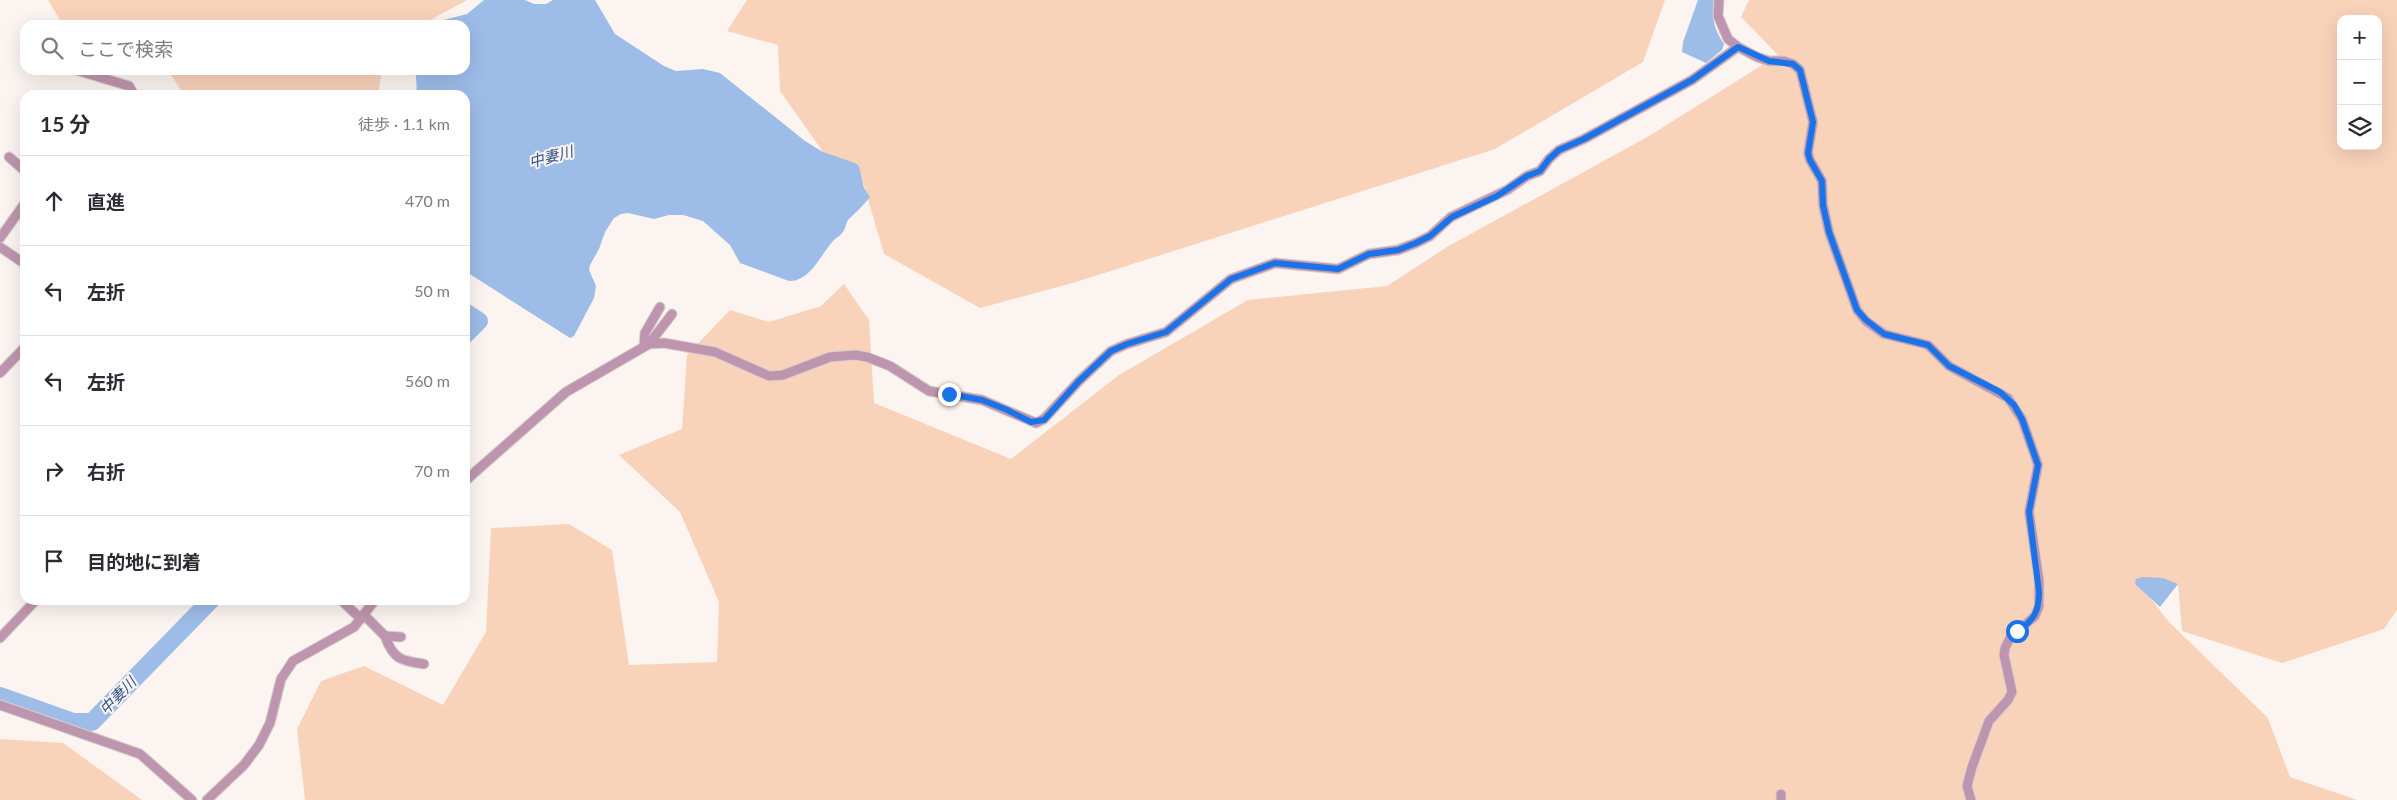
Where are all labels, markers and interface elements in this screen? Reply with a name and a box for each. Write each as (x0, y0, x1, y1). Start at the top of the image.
map controls (2337, 15, 2382, 150)
button: + (2337, 15, 2382, 60)
search box (20, 20, 470, 75)
icon: search (38, 34, 66, 62)
text: ここで検索 (78, 37, 173, 60)
button: − (2337, 60, 2382, 105)
button: layers (2337, 105, 2382, 150)
text: 15 分 (40, 111, 90, 136)
text: 徒歩 · 1.1 km (358, 114, 450, 133)
water label: 中妻川 (527, 141, 577, 171)
icon: ahead (40, 187, 68, 215)
text: 直進 (87, 190, 125, 213)
text: 470 m (405, 191, 450, 210)
icon: left (40, 277, 68, 305)
text: 左折 (87, 280, 125, 303)
text: 50 m (414, 281, 450, 300)
icon: left (40, 367, 68, 395)
text: 左折 (87, 370, 125, 393)
text: 560 m (405, 371, 450, 390)
route end (938, 383, 961, 406)
icon: right (40, 457, 68, 485)
text: 右折 (87, 460, 125, 483)
text: 70 m (414, 461, 450, 480)
icon: arrive (40, 547, 68, 575)
text: 目的地に到着 (87, 550, 201, 573)
route start (2006, 620, 2029, 643)
water label: 中妻川 (95, 671, 141, 718)

